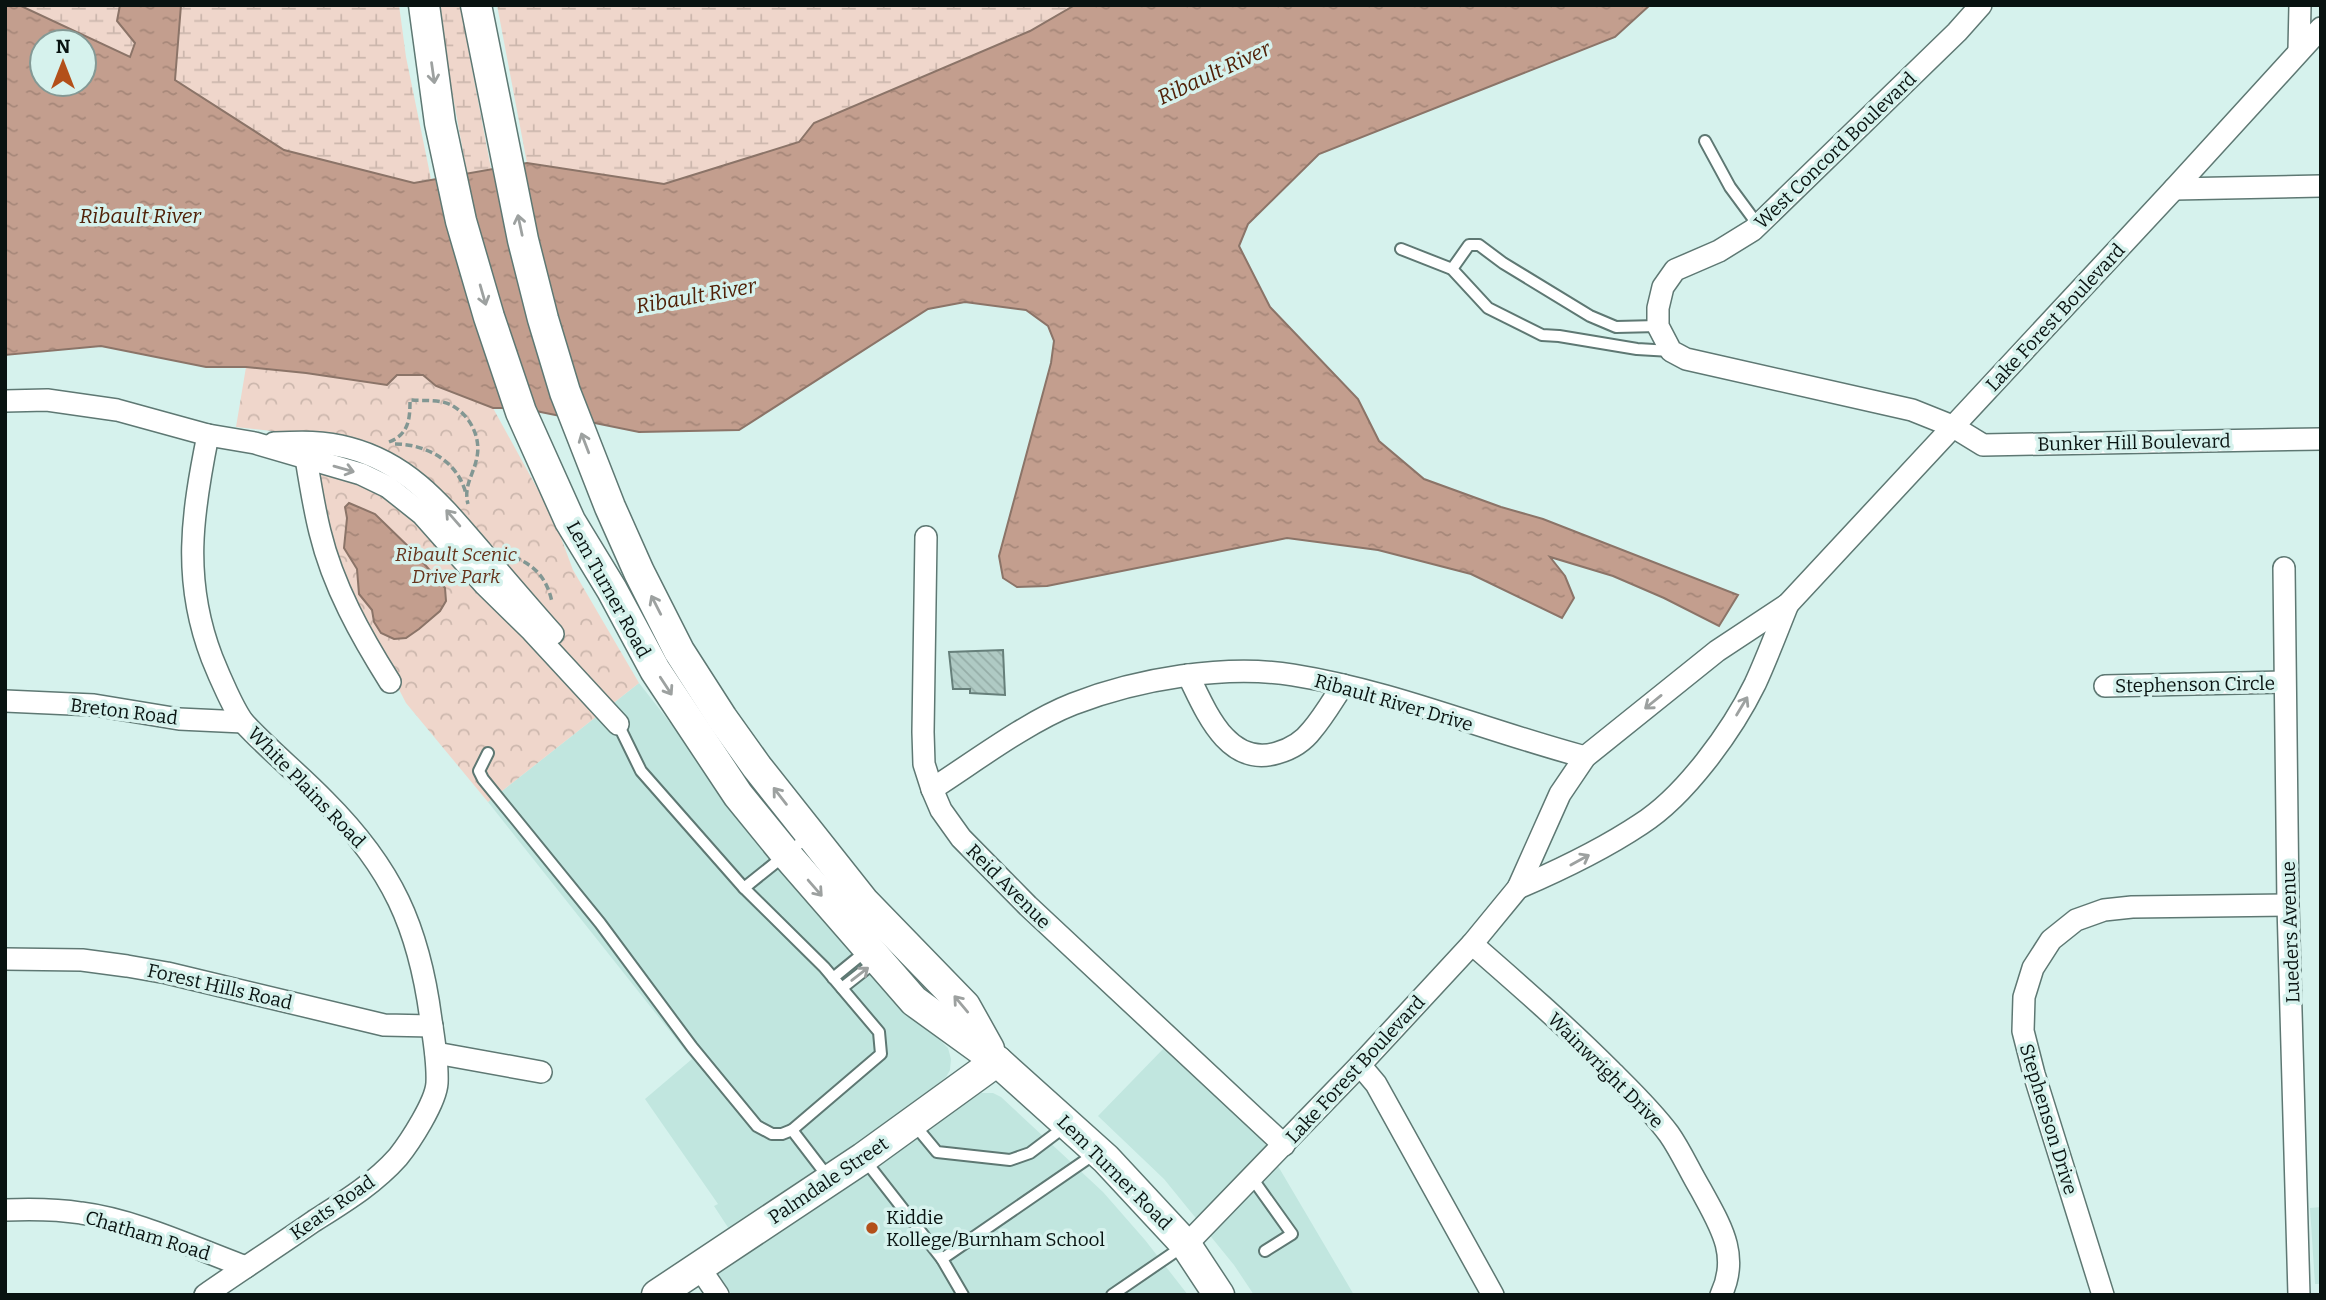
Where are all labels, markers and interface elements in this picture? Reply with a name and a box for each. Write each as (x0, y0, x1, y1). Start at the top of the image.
north arrow (28, 28, 98, 98)
text: N (56, 35, 71, 58)
water label: Ribault River (1153, 35, 1276, 111)
one-way arrow (426, 61, 439, 84)
street label: West Concord Boulevard (1750, 67, 1921, 234)
water label: Ribault River (79, 203, 202, 229)
one-way arrow (512, 214, 526, 237)
street label: Lake Forest Boulevard (1981, 239, 2130, 396)
water label: Ribault River (634, 272, 760, 319)
one-way arrow (477, 283, 490, 305)
street label: Bunker Hill Boulevard (2037, 429, 2231, 456)
one-way arrow (577, 433, 590, 455)
one-way arrow (332, 463, 354, 476)
one-way arrow (445, 510, 461, 528)
street label: Lem Turner Road (562, 517, 656, 662)
park label: Ribault Scenic Drive Park (395, 543, 517, 588)
one-way arrow (649, 595, 663, 616)
street label: Ribault River Drive (1312, 669, 1476, 736)
street label: Stephenson Circle (2115, 672, 2275, 697)
one-way arrow (658, 676, 673, 695)
street label: Breton Road (69, 693, 179, 730)
one-way arrow (1645, 695, 1663, 710)
one-way arrow (1735, 697, 1749, 717)
street label: White Plains Road (243, 722, 370, 853)
one-way arrow (772, 787, 787, 806)
street label: Reid Avenue (962, 839, 1056, 933)
one-way arrow (1569, 853, 1589, 867)
street label: Lueders Avenue (2277, 861, 2304, 1003)
one-way arrow (807, 879, 823, 897)
street label: Forest Hills Road (145, 959, 295, 1014)
one-way arrow (850, 966, 868, 981)
street label: Lake Forest Boulevard (1281, 991, 1430, 1148)
one-way arrow (953, 995, 969, 1013)
street label: Wainwright Drive (1543, 1008, 1668, 1133)
street label: Stephenson Drive (2015, 1041, 2082, 1197)
street label: Lem Turner Road (1053, 1110, 1177, 1234)
street label: Palmdale Street (764, 1132, 893, 1229)
street label: Keats Road (286, 1170, 379, 1245)
street label: Chatham Road (83, 1206, 213, 1265)
place label: Kiddie Kollege/Burnham School (886, 1206, 1105, 1251)
marker: Kiddie Kollege/Burnham School (864, 1220, 880, 1236)

